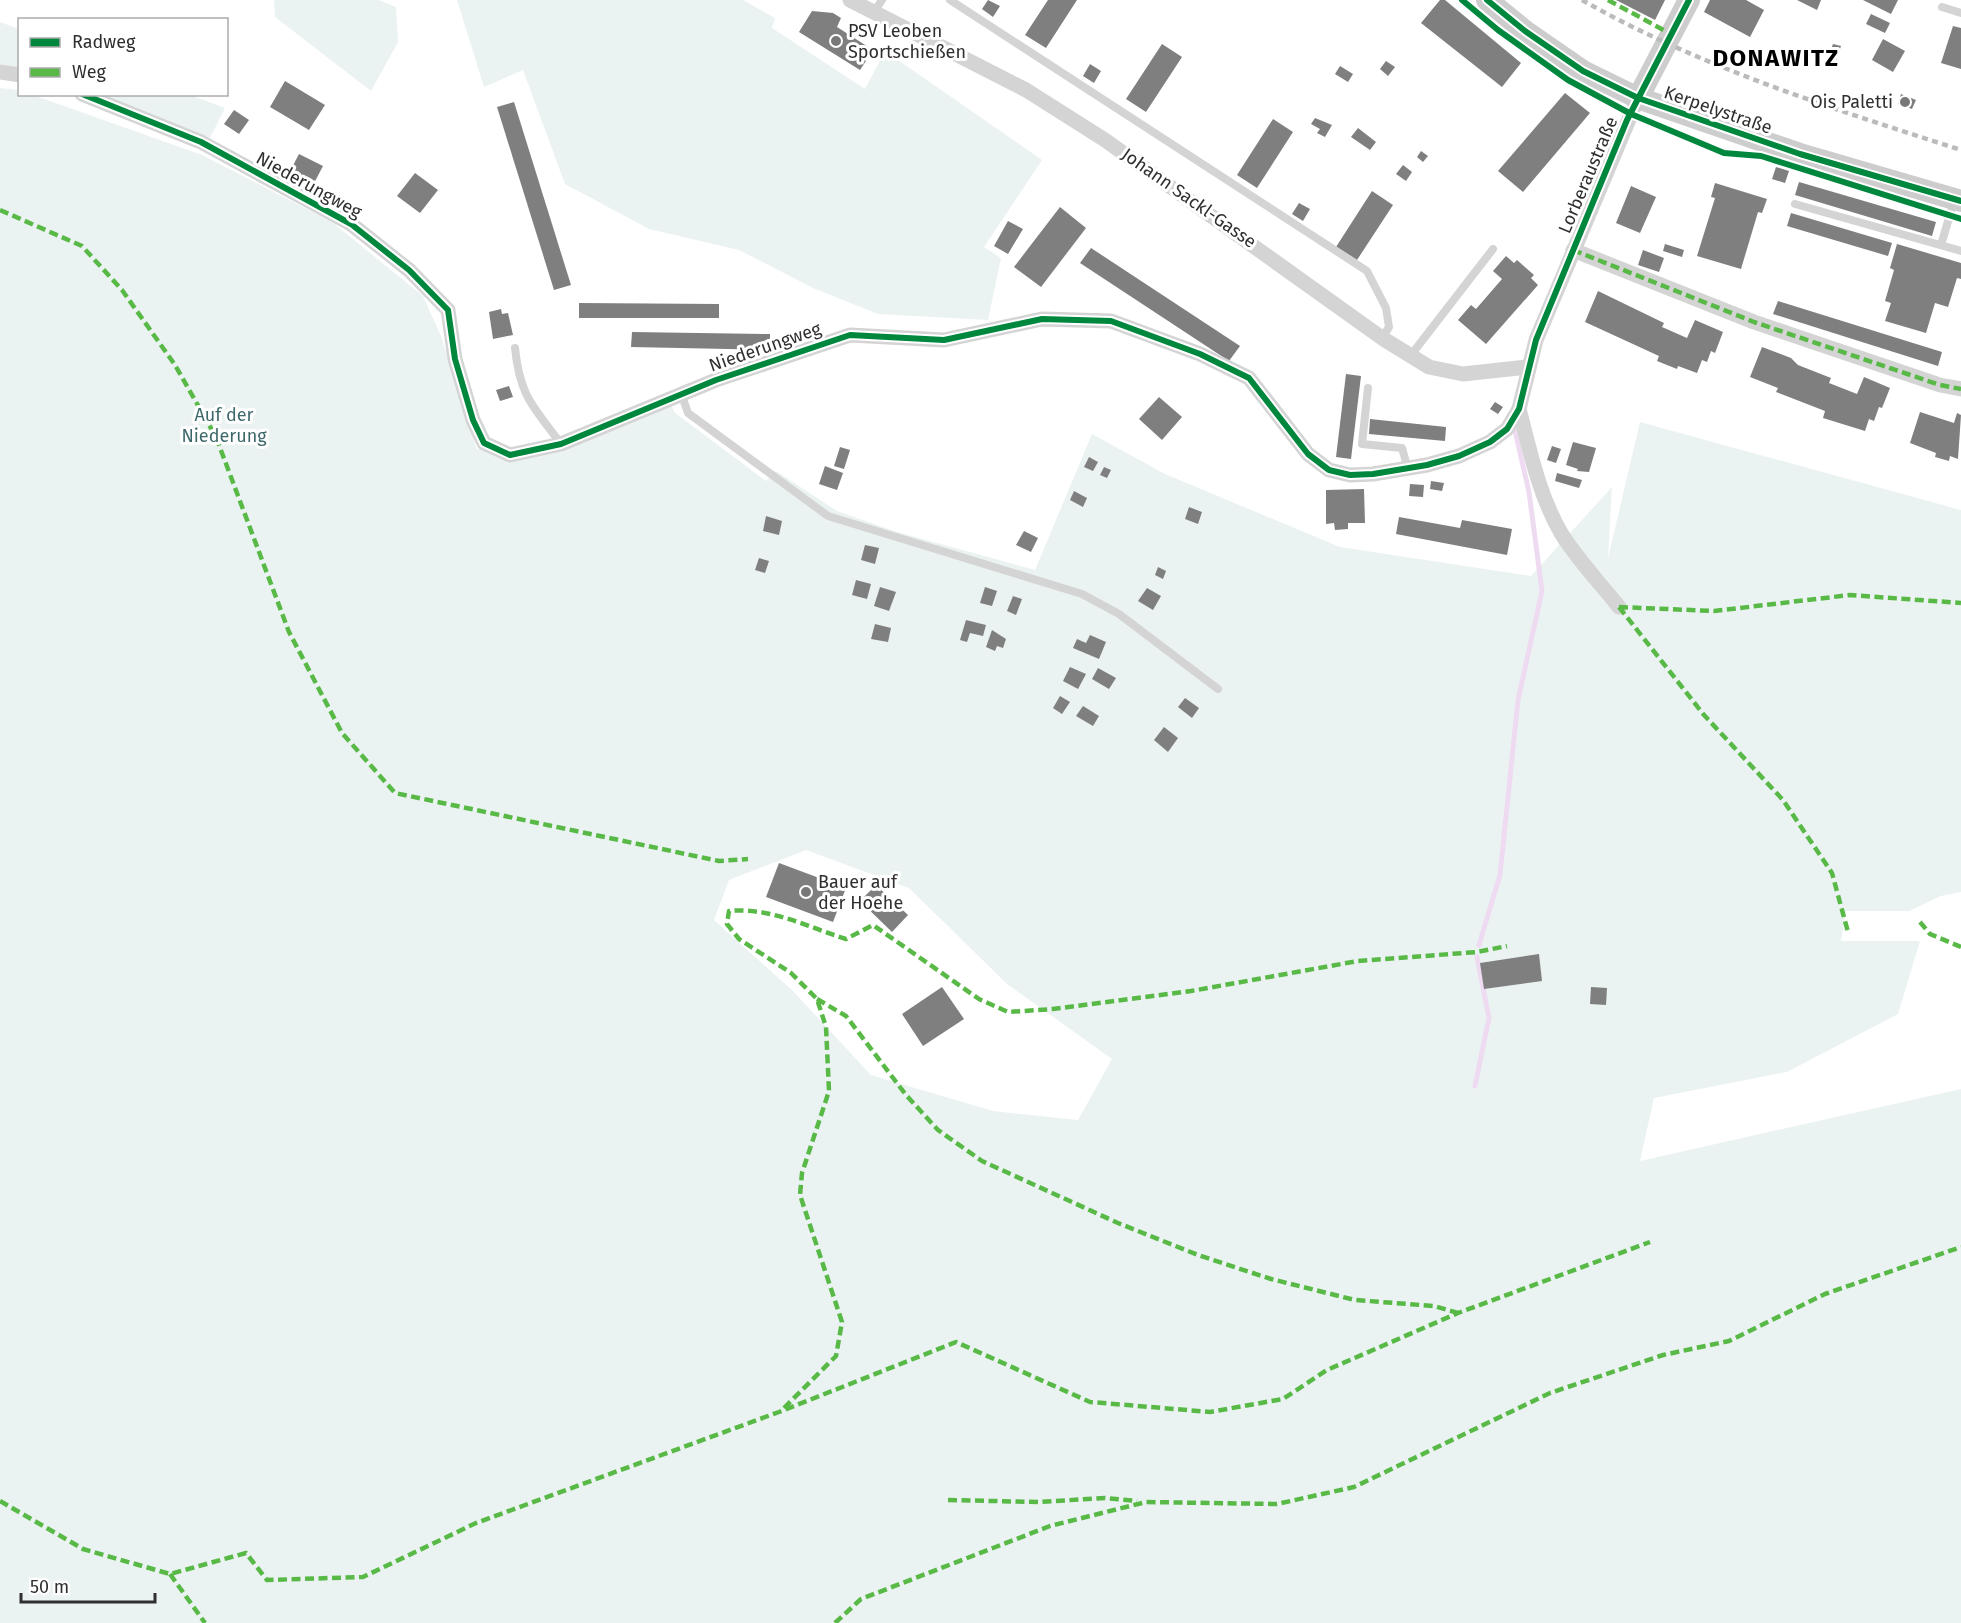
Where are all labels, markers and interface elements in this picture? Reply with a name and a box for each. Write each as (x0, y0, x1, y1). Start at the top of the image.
legend (18, 18, 228, 96)
place label: PSV Leoben Sportschießen (848, 20, 966, 63)
text: Radweg (72, 31, 136, 53)
marker: PSV Leoben Sportschießen (829, 34, 843, 48)
district label: DONAWITZ (1712, 44, 1840, 72)
text: Weg (72, 61, 106, 83)
street label: Kerpelystraße (1661, 81, 1775, 139)
place label: Ois Paletti (1810, 91, 1893, 113)
marker: Ois Paletti (1898, 95, 1912, 109)
street label: Lorberaustraße (1554, 113, 1622, 237)
street label: Johann Sackl-Gasse (1117, 143, 1261, 253)
street label: Niederungweg (252, 147, 366, 223)
street label: Niederungweg (706, 317, 825, 376)
park label: Auf der Niederung (181, 404, 267, 447)
place label: Bauer auf der Hoehe (818, 871, 903, 914)
marker: Bauer auf der Hoehe (799, 885, 813, 899)
scale bar (21, 1566, 154, 1604)
text: 50 m (30, 1576, 69, 1598)

